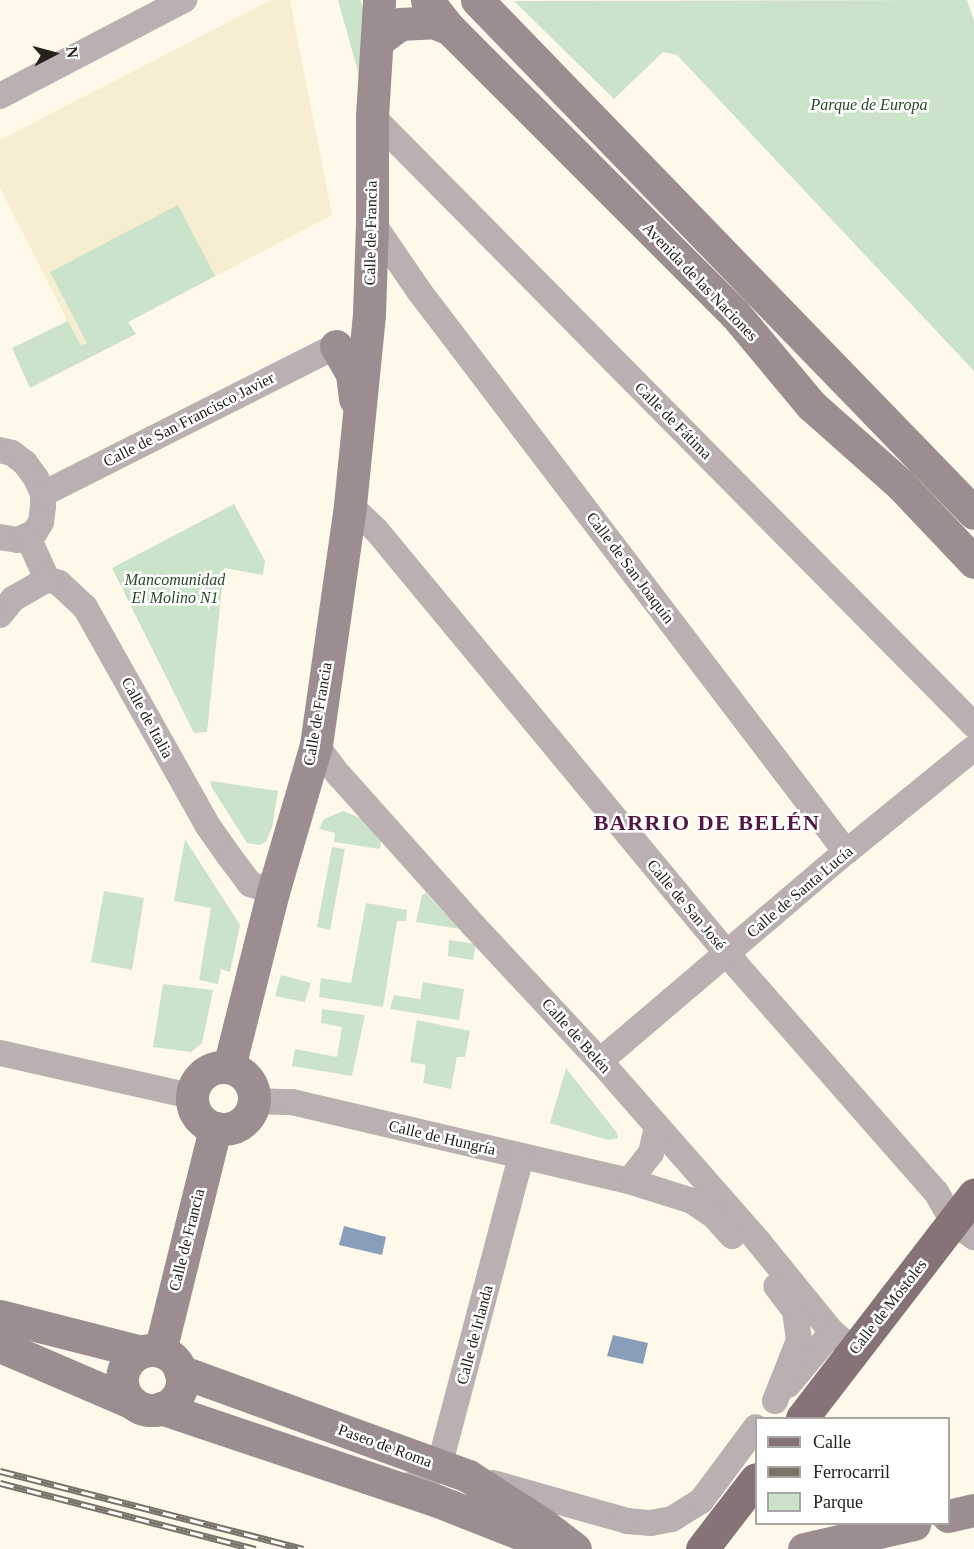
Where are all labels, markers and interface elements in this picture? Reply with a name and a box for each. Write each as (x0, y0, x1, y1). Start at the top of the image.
north arrow (24, 24, 84, 84)
text: N (63, 45, 81, 59)
park label: Parque de Europa (810, 95, 928, 115)
street label: Calle de Francia (360, 180, 382, 286)
street label: Avenida de las Naciones (638, 219, 762, 345)
street label: Calle de San Francisco Javier (100, 368, 278, 472)
street label: Calle de Fátima (630, 378, 716, 464)
street label: Calle de San Joaquín (582, 508, 678, 628)
park label: Mancomunidad El Molino N1 (125, 570, 225, 608)
street label: Calle de Francia (299, 661, 337, 767)
street label: Calle de Italia (117, 674, 177, 762)
district label: BARRIO DE BELÉN (594, 810, 820, 836)
street label: Calle de Santa Lucía (743, 842, 857, 942)
street label: Calle de San José (643, 856, 729, 954)
street label: Calle de Belén (537, 995, 615, 1077)
street label: Calle de Hungría (387, 1116, 497, 1160)
street label: Calle de Francia (165, 1187, 209, 1293)
street label: Calle de Móstoles (845, 1256, 931, 1358)
street label: Calle de Irlanda (453, 1283, 497, 1387)
legend (755, 1417, 950, 1525)
street label: Paseo de Roma (335, 1420, 435, 1472)
text: Calle (813, 1432, 851, 1452)
text: Ferrocarril (813, 1462, 890, 1482)
text: Parque (813, 1492, 863, 1512)

